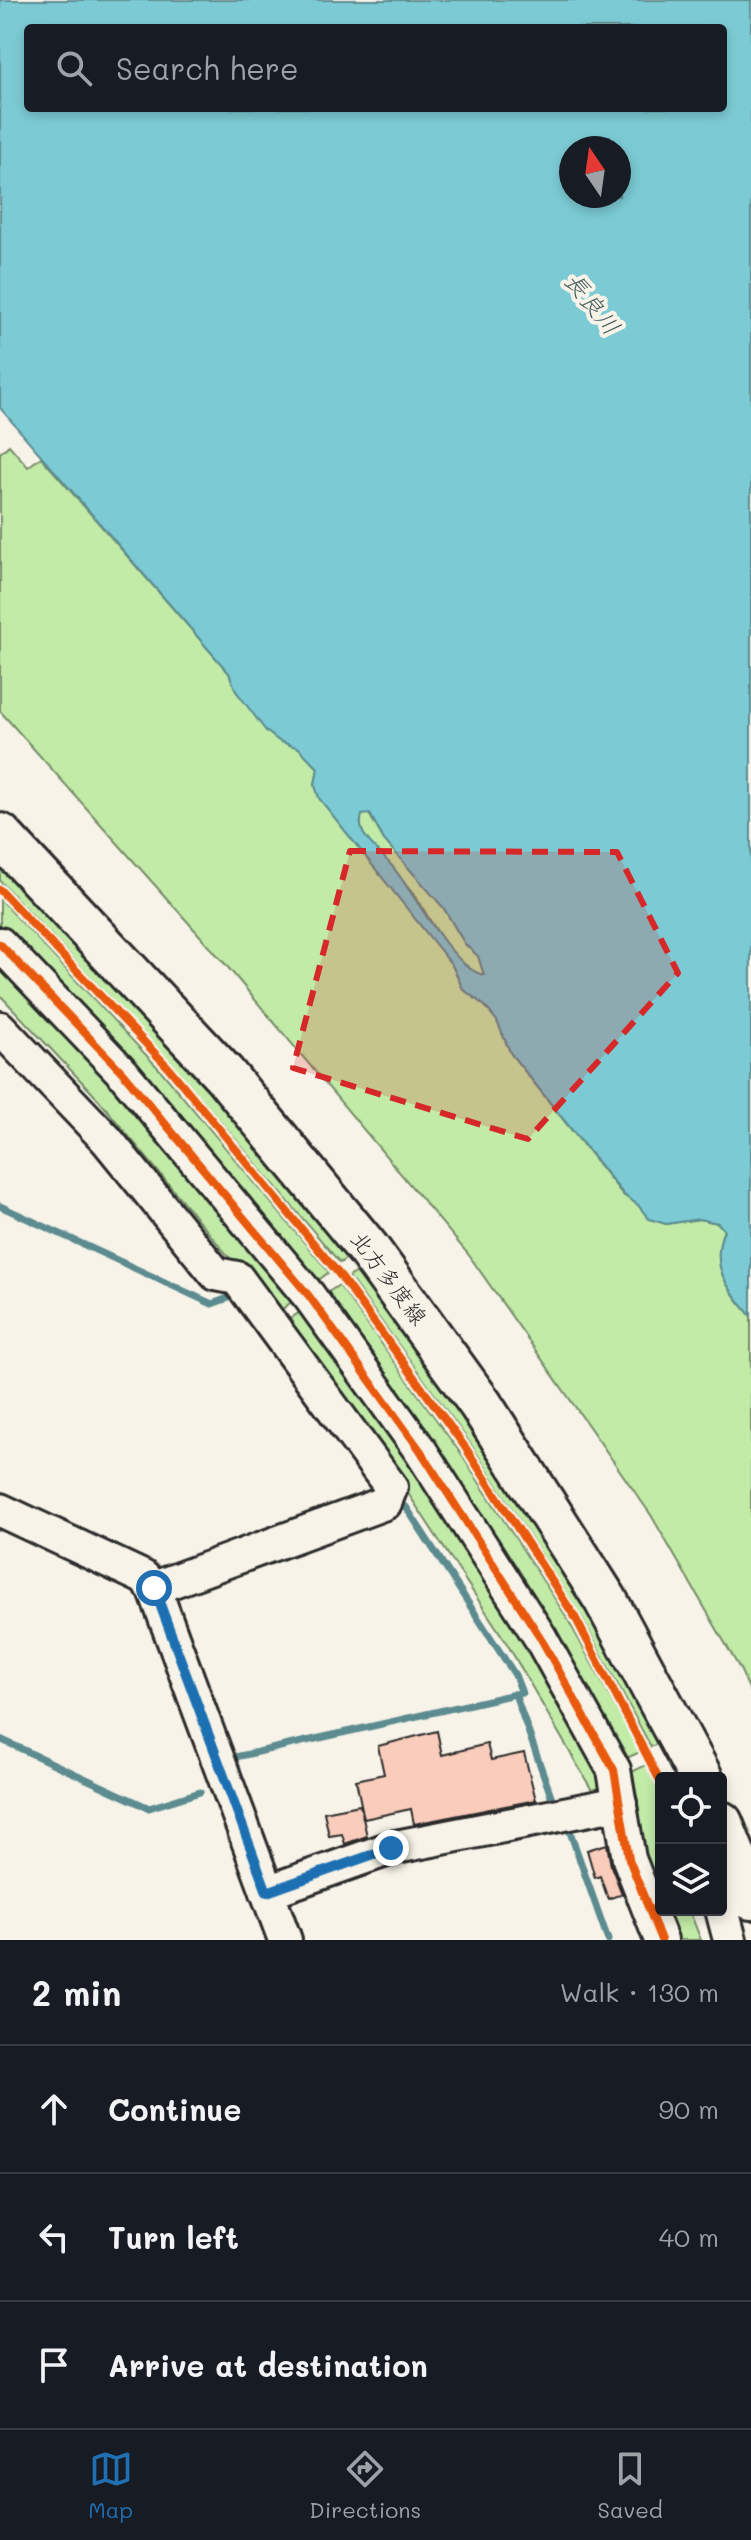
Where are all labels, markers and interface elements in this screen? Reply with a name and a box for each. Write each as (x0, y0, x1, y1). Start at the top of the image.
search box (24, 24, 727, 112)
icon: search (52, 46, 96, 90)
text: Search here (116, 48, 299, 88)
north arrow (559, 136, 631, 208)
water label: 長良川 (558, 265, 628, 341)
street label: 北方多度線 (345, 1225, 434, 1330)
route start (136, 1570, 172, 1606)
map controls (655, 1772, 727, 1916)
button: locate (655, 1772, 727, 1844)
route end (373, 1830, 409, 1866)
button: layers (655, 1844, 727, 1916)
text: 2 min (32, 1970, 121, 2015)
text: Walk · 130 m (560, 1975, 719, 2009)
icon: ahead (32, 2087, 76, 2131)
text: Continue (108, 2089, 241, 2129)
text: 90 m (659, 2092, 719, 2126)
icon: left (32, 2215, 76, 2259)
text: Turn left (108, 2217, 239, 2257)
text: 40 m (659, 2220, 719, 2254)
icon: arrive (32, 2343, 76, 2387)
text: Arrive at destination (108, 2345, 428, 2385)
tab: Map (88, 2447, 133, 2524)
tab: Directions (309, 2447, 421, 2524)
tab: Saved (598, 2447, 663, 2524)

